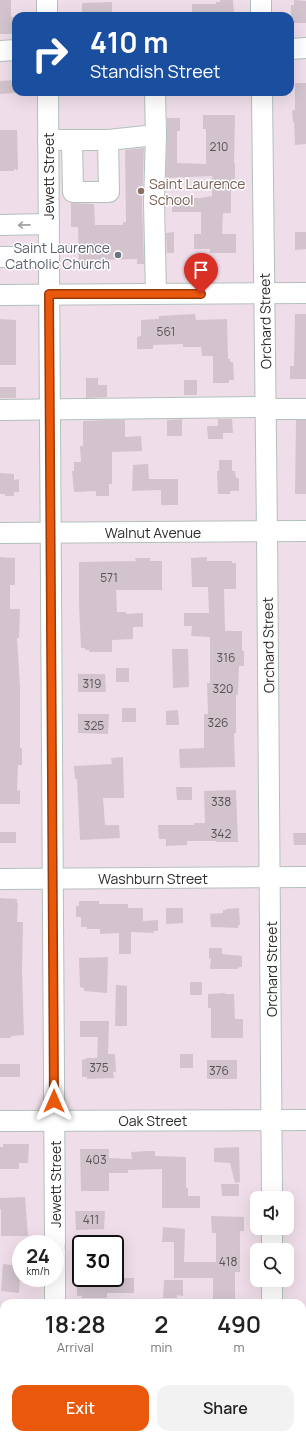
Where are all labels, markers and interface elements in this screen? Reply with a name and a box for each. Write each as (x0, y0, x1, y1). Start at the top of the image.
text: 410 m (90, 23, 169, 61)
icon: right (24, 28, 76, 80)
text: Standish Street (90, 59, 220, 83)
street label: Jewett Street (39, 132, 58, 220)
house number: 210 (210, 138, 228, 155)
place label: Saint Laurence School (149, 174, 246, 209)
marker: Saint Laurence School (136, 186, 146, 196)
one-way arrow (18, 221, 31, 229)
place label: Saint Laurence Catholic Church (5, 238, 110, 273)
marker: Saint Laurence Catholic Church (113, 250, 123, 260)
pin (184, 253, 218, 294)
icon: arrive (190, 259, 212, 281)
street label: Orchard Street (255, 272, 275, 369)
house number: 561 (157, 323, 175, 340)
street label: Walnut Avenue (105, 523, 201, 542)
house number: 571 (100, 569, 118, 586)
street label: Orchard Street (258, 596, 278, 693)
house number: 316 (217, 649, 235, 666)
house number: 319 (83, 675, 101, 692)
house number: 320 (213, 680, 233, 697)
house number: 326 (208, 714, 228, 731)
house number: 325 (84, 717, 104, 734)
house number: 338 (211, 793, 231, 810)
house number: 342 (211, 825, 231, 842)
street label: Washburn Street (98, 869, 208, 888)
street label: Orchard Street (262, 921, 281, 1017)
house number: 375 (89, 1059, 109, 1076)
house number: 376 (209, 1062, 229, 1079)
position arrow (33, 1080, 75, 1122)
street label: Oak Street (119, 1111, 188, 1130)
street label: Jewett Street (46, 1140, 65, 1228)
house number: 403 (85, 1151, 107, 1168)
map controls (250, 1191, 294, 1287)
button: sound (250, 1191, 294, 1235)
house number: 411 (83, 1211, 99, 1228)
speed limit sign: 30 (72, 1235, 124, 1287)
text: 24 (26, 1242, 50, 1269)
button: search (250, 1243, 294, 1287)
house number: 418 (219, 1253, 237, 1270)
text: km/h (26, 1264, 50, 1278)
text: 18:28 (45, 1307, 106, 1340)
text: 2 (154, 1307, 168, 1340)
text: 490 (217, 1307, 261, 1340)
text: Arrival (57, 1338, 94, 1356)
text: min (150, 1338, 172, 1356)
text: m (234, 1338, 245, 1356)
button: Exit (12, 1385, 149, 1431)
button: Share (157, 1385, 294, 1431)

